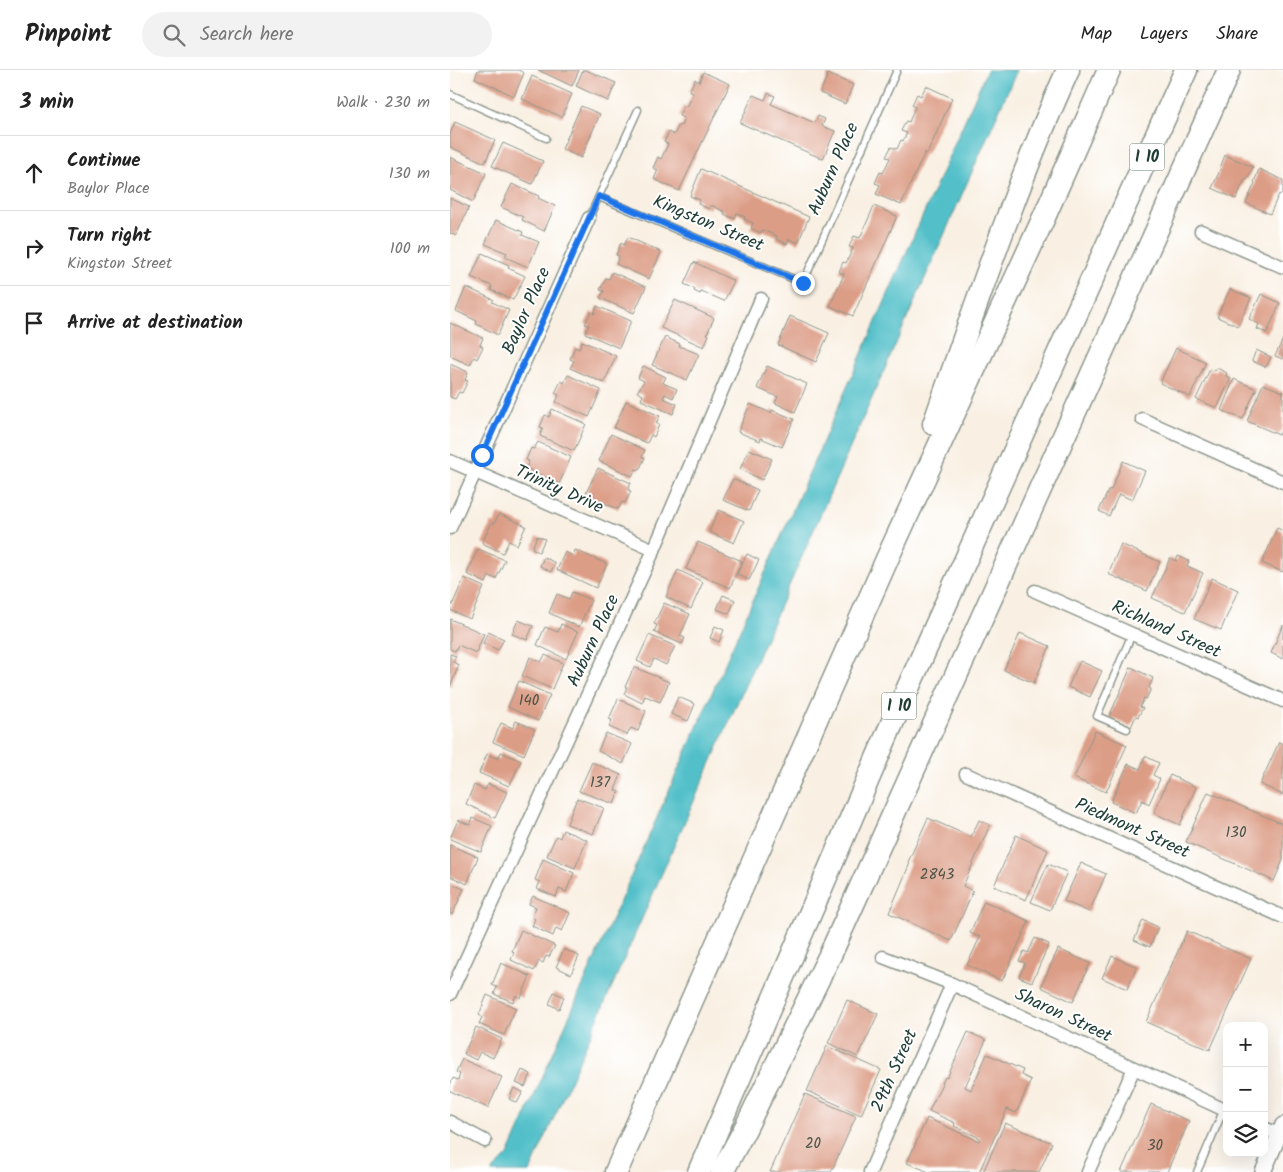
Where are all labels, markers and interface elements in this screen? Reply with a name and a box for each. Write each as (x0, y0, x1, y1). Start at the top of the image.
search box (142, 12, 492, 57)
text: Pinpoint (25, 15, 112, 54)
text: Search here (200, 20, 294, 50)
text: Map (1081, 20, 1112, 49)
text: Layers (1140, 20, 1188, 49)
text: Share (1216, 20, 1258, 49)
icon: search (160, 21, 188, 49)
text: 3 min (20, 86, 74, 119)
text: Walk · 230 m (336, 90, 430, 115)
street label: Auburn Place (801, 118, 867, 220)
road number: I 10 (1130, 144, 1164, 170)
text: Continue (67, 146, 140, 176)
icon: ahead (20, 159, 48, 187)
text: 130 m (389, 161, 430, 186)
text: Baylor Place (67, 176, 150, 201)
street label: Kingston Street (648, 188, 769, 261)
text: Turn right (67, 221, 152, 251)
icon: right (20, 234, 48, 262)
text: 100 m (390, 236, 430, 261)
text: Kingston Street (67, 251, 172, 276)
street label: Baylor Place (495, 263, 559, 359)
route end (792, 272, 815, 295)
text: Arrive at destination (67, 308, 243, 338)
icon: arrive (20, 309, 48, 337)
route start (471, 444, 494, 467)
street label: Trinity Drive (510, 458, 608, 522)
street label: Auburn Place (560, 590, 628, 692)
street label: Richland Street (1107, 593, 1226, 667)
house number: 140 (519, 689, 540, 713)
road number: I 10 (882, 692, 916, 720)
house number: 137 (590, 771, 611, 795)
street label: Piedmont Street (1070, 791, 1195, 868)
house number: 130 (1226, 821, 1247, 845)
house number: 2843 (920, 863, 955, 887)
street label: Sharon Street (1010, 981, 1117, 1052)
map controls (1223, 1022, 1268, 1157)
button: + (1223, 1022, 1268, 1067)
street label: 29th Street (864, 1024, 927, 1117)
button: − (1223, 1067, 1268, 1112)
button: layers (1223, 1112, 1268, 1157)
house number: 20 (805, 1132, 822, 1156)
house number: 30 (1147, 1134, 1164, 1158)

